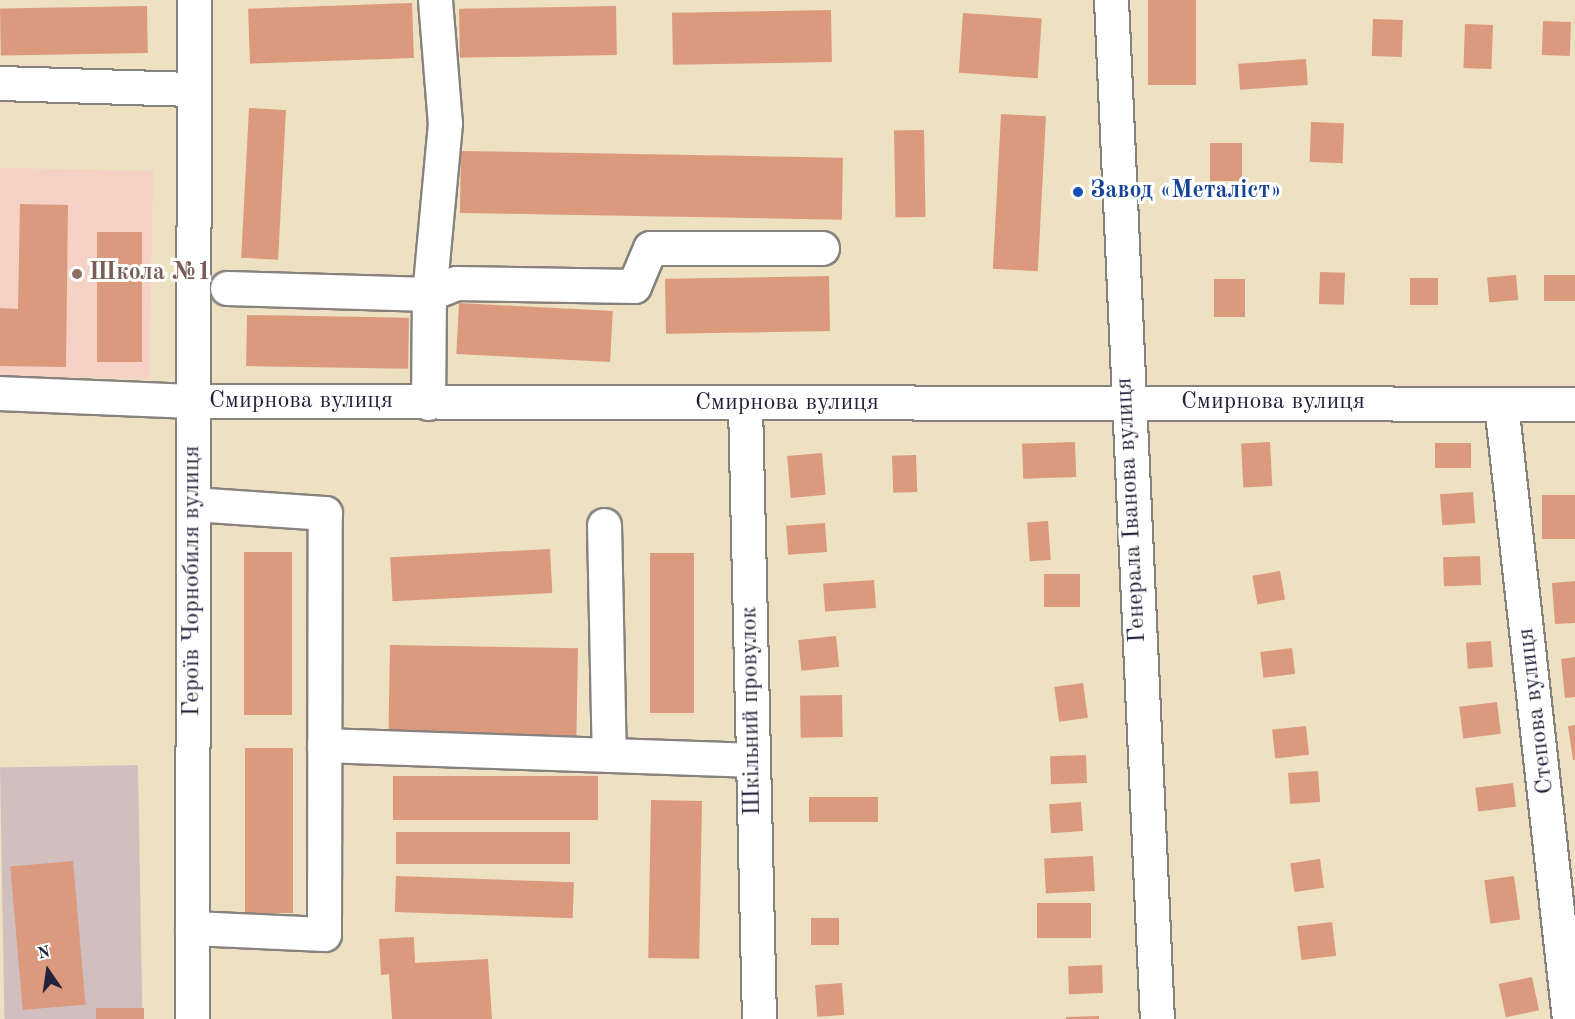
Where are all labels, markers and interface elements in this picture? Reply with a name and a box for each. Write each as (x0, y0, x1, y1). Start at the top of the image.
place label: Завод «Металіст» (1090, 178, 1282, 206)
marker: Завод «Металіст» (1071, 185, 1085, 199)
place label: Школа №1 (89, 260, 211, 288)
marker: Школа №1 (70, 267, 84, 281)
street label: Генерала Іванова вулиця (1111, 377, 1153, 643)
street label: Смирнова вулиця (209, 388, 393, 416)
street label: Смирнова вулиця (1181, 389, 1365, 417)
street label: Смирнова вулиця (695, 390, 879, 418)
street label: Героїв Чорнобиля вулиця (179, 446, 207, 716)
street label: Шкільний провулок (736, 606, 768, 816)
street label: Степова вулиця (1513, 626, 1561, 796)
north arrow (18, 941, 78, 1001)
text: N (36, 944, 52, 963)

